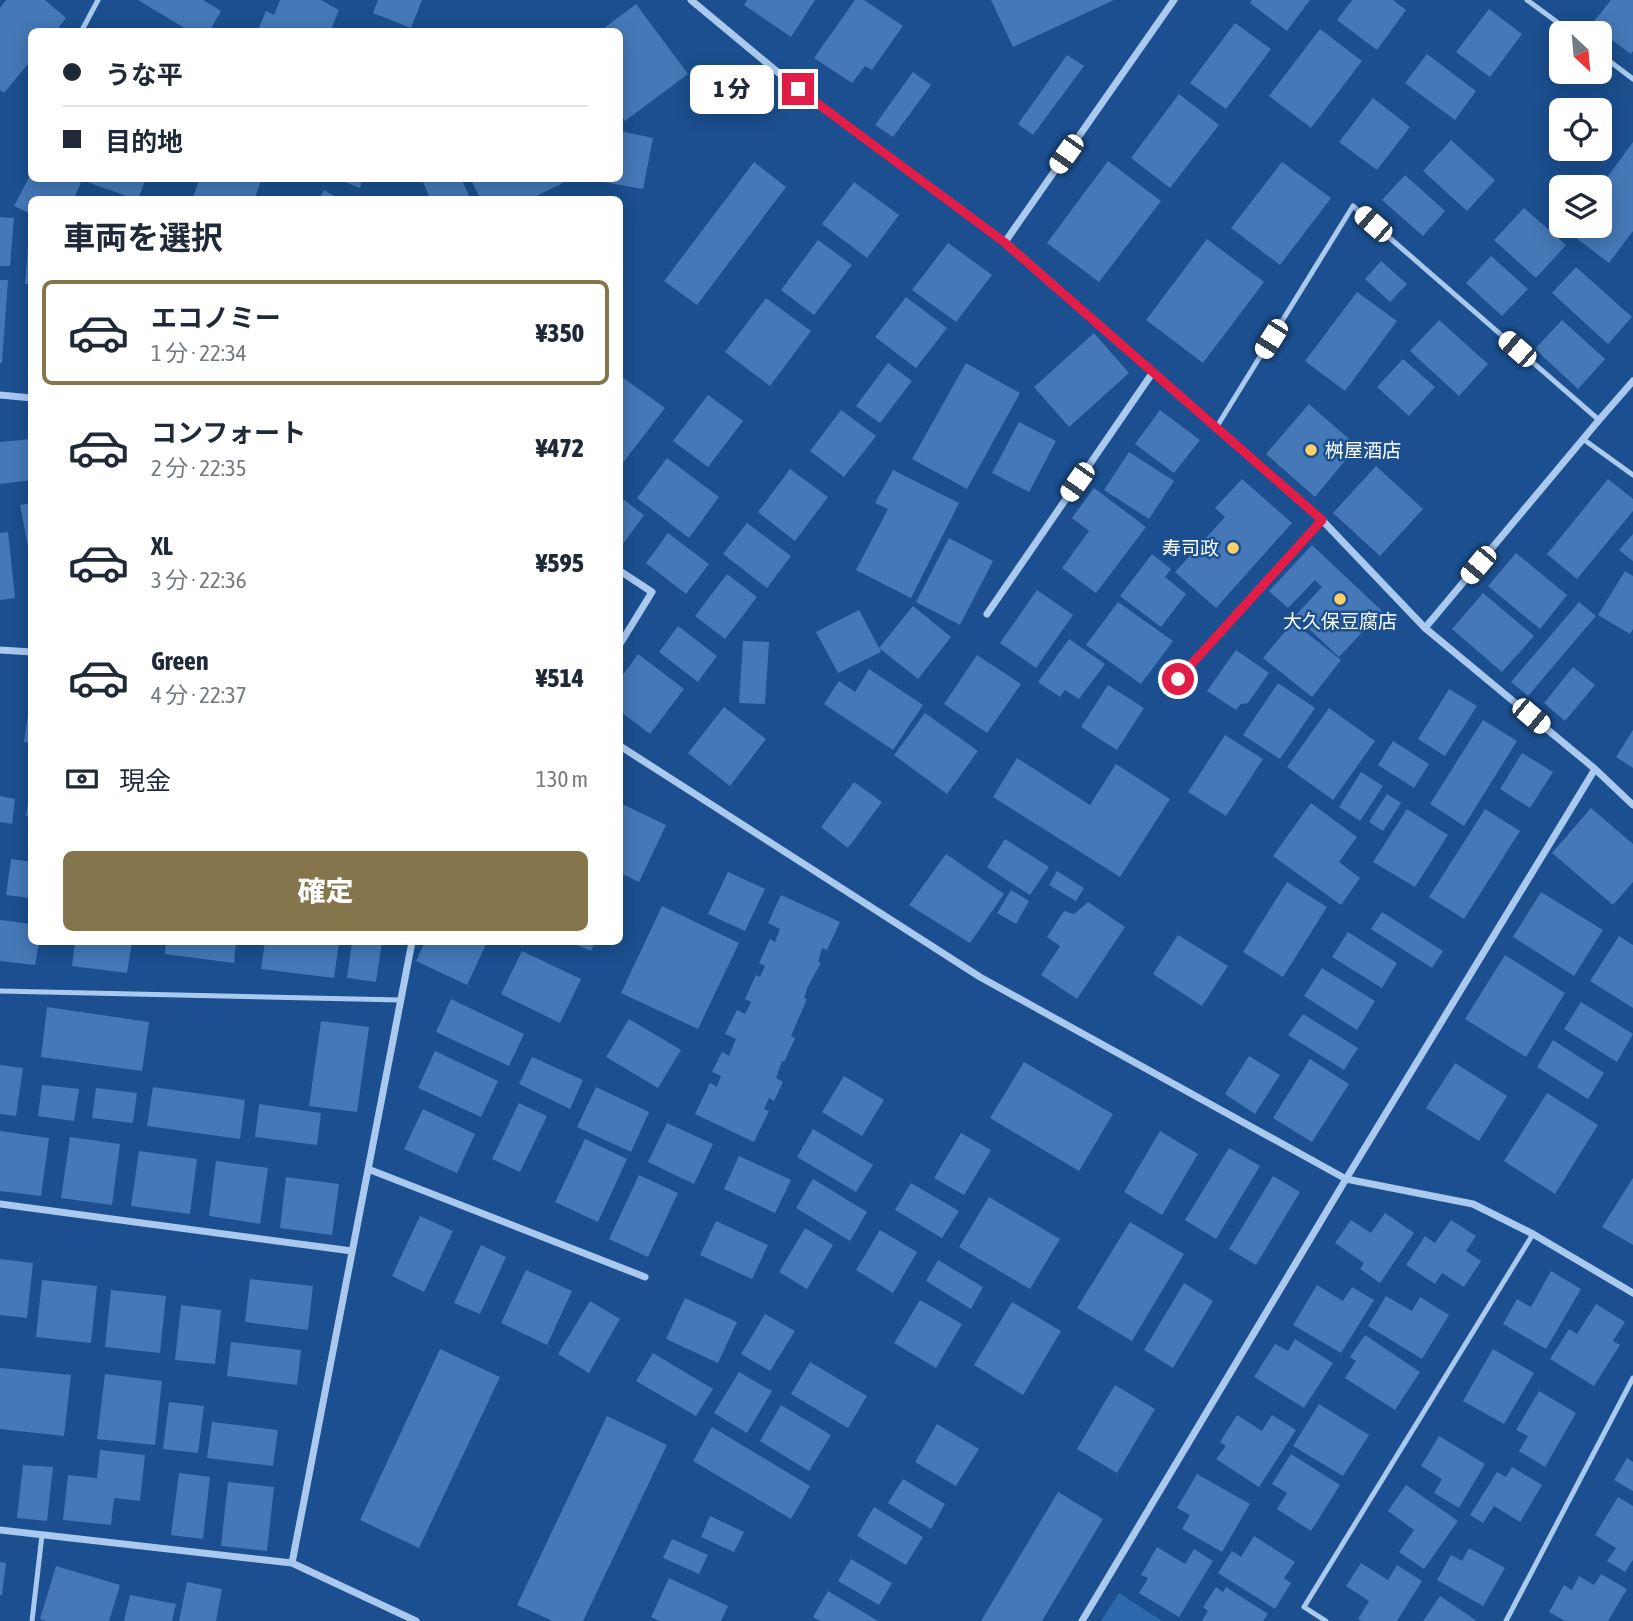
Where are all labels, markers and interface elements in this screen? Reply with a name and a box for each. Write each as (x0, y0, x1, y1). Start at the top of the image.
north arrow (1549, 21, 1612, 84)
map controls (1549, 21, 1612, 238)
text: うな平 (105, 60, 183, 90)
callout: 1 分 (690, 64, 774, 114)
route end (782, 73, 814, 105)
text: 1 分 (714, 76, 750, 102)
button: locate (1549, 98, 1612, 161)
text: 目的地 (105, 127, 183, 157)
car (1046, 131, 1087, 177)
button: layers (1549, 175, 1612, 238)
car (1351, 202, 1396, 246)
text: 車両を選択 (63, 219, 223, 256)
icon: car (67, 301, 130, 364)
text: エコノミー (151, 303, 281, 333)
car (1251, 316, 1292, 362)
text: ¥350 (536, 318, 584, 348)
car (1495, 327, 1540, 371)
text: 1 分 · 22:34 (151, 340, 247, 366)
icon: car (67, 416, 130, 479)
text: コンフォート (151, 418, 306, 448)
text: ¥472 (536, 433, 584, 463)
place label: 桝屋酒店 (1325, 439, 1401, 461)
marker: 桝屋酒店 (1303, 442, 1319, 458)
text: 2 分 · 22:35 (151, 455, 247, 481)
car (1057, 459, 1098, 505)
icon: car (67, 531, 130, 594)
text: XL (151, 531, 173, 561)
place label: 寿司政 (1162, 537, 1219, 559)
marker: 寿司政 (1225, 540, 1241, 556)
car (1457, 542, 1500, 588)
text: ¥595 (536, 548, 584, 578)
text: 3 分 · 22:36 (151, 567, 247, 593)
marker: 大久保豆腐店 (1332, 591, 1348, 607)
place label: 大久保豆腐店 (1283, 610, 1397, 632)
icon: car (67, 646, 130, 709)
text: Green (151, 646, 209, 676)
text: ¥514 (536, 663, 584, 693)
route start (1162, 663, 1194, 695)
text: 4 分 · 22:37 (151, 682, 247, 708)
car (1509, 694, 1554, 738)
icon: cash (63, 760, 101, 798)
text: 現金 (119, 766, 171, 796)
text: 130 m (536, 766, 588, 792)
button: 確定 (63, 851, 588, 931)

